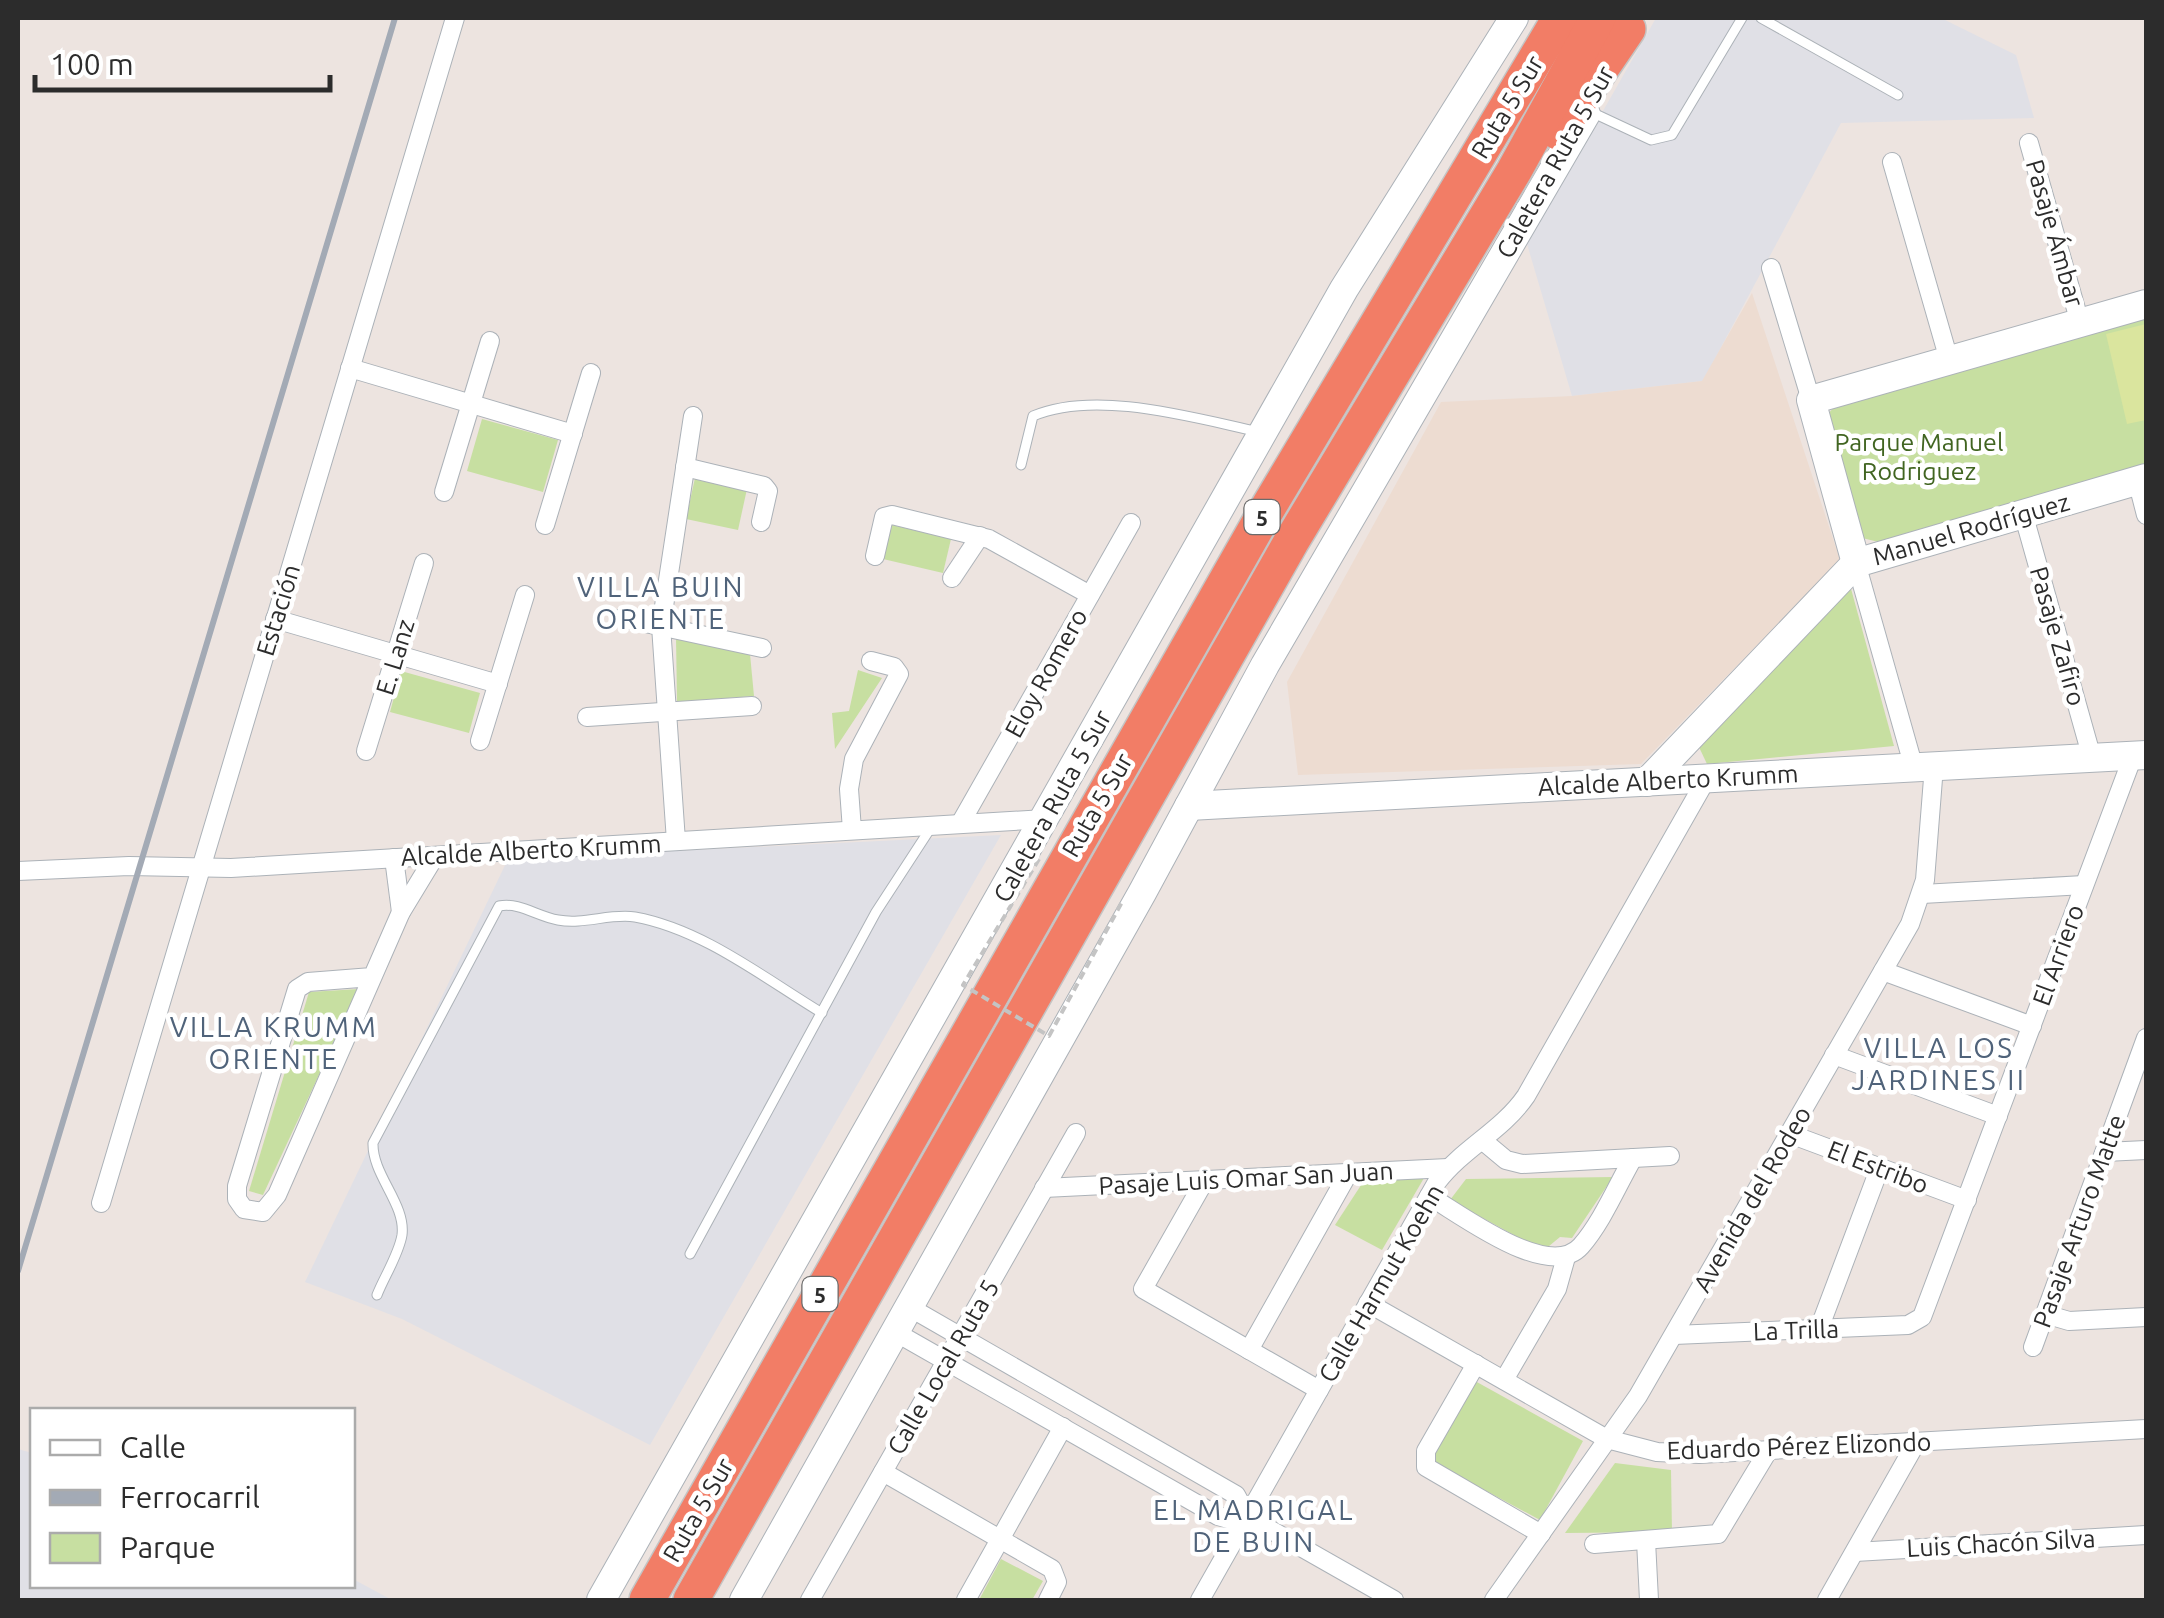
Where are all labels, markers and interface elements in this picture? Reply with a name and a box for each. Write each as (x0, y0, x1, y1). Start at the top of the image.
scale bar (35, 30, 330, 92)
text: 100 m (50, 47, 134, 81)
street label: Ruta 5 Sur (1465, 50, 1549, 163)
street label: Caletera Ruta 5 Sur (1491, 61, 1620, 263)
street label: Pasaje Ámbar (2021, 156, 2090, 310)
park label: Parque Manuel Rodriguez (1835, 428, 2003, 485)
street label: Manuel Rodríguez (1869, 487, 2073, 571)
road number: 5 (1244, 500, 1280, 534)
street label: Estación (251, 561, 305, 659)
street label: Pasaje Zafiro (2025, 563, 2091, 709)
district label: VILLA BUIN ORIENTE (577, 571, 745, 634)
street label: Eloy Romero (999, 604, 1093, 742)
street label: E. Lanz (370, 616, 420, 698)
street label: Caletera Ruta 5 Sur (988, 705, 1117, 907)
street label: Ruta 5 Sur (1056, 748, 1138, 862)
street label: Alcalde Alberto Krumm (1537, 759, 1799, 801)
street label: Alcalde Alberto Krumm (400, 829, 662, 871)
street label: El Arriero (2027, 901, 2089, 1009)
district label: VILLA KRUMM ORIENTE (170, 1011, 378, 1074)
district label: VILLA LOS JARDINES II (1852, 1032, 2026, 1095)
street label: Avenida del Rodeo (1688, 1101, 1816, 1297)
street label: Pasaje Arturo Matte (2027, 1111, 2131, 1331)
street label: El Estribo (1824, 1135, 1932, 1199)
street label: Pasaje Luis Omar San Juan (1098, 1156, 1394, 1200)
street label: Calle Harmut Koehn (1313, 1179, 1449, 1387)
street label: Calle Local Ruta 5 (882, 1275, 1004, 1459)
road number: 5 (802, 1277, 838, 1311)
street label: La Trilla (1753, 1315, 1839, 1345)
legend (30, 1408, 355, 1588)
street label: Eduardo Pérez Elizondo (1666, 1427, 1932, 1465)
text: Calle (120, 1430, 186, 1464)
street label: Ruta 5 Sur (657, 1453, 739, 1567)
text: Ferrocarril (120, 1480, 260, 1514)
district label: EL MADRIGAL DE BUIN (1153, 1494, 1355, 1557)
street label: Luis Chacón Silva (1906, 1524, 2096, 1562)
text: Parque (120, 1530, 216, 1564)

